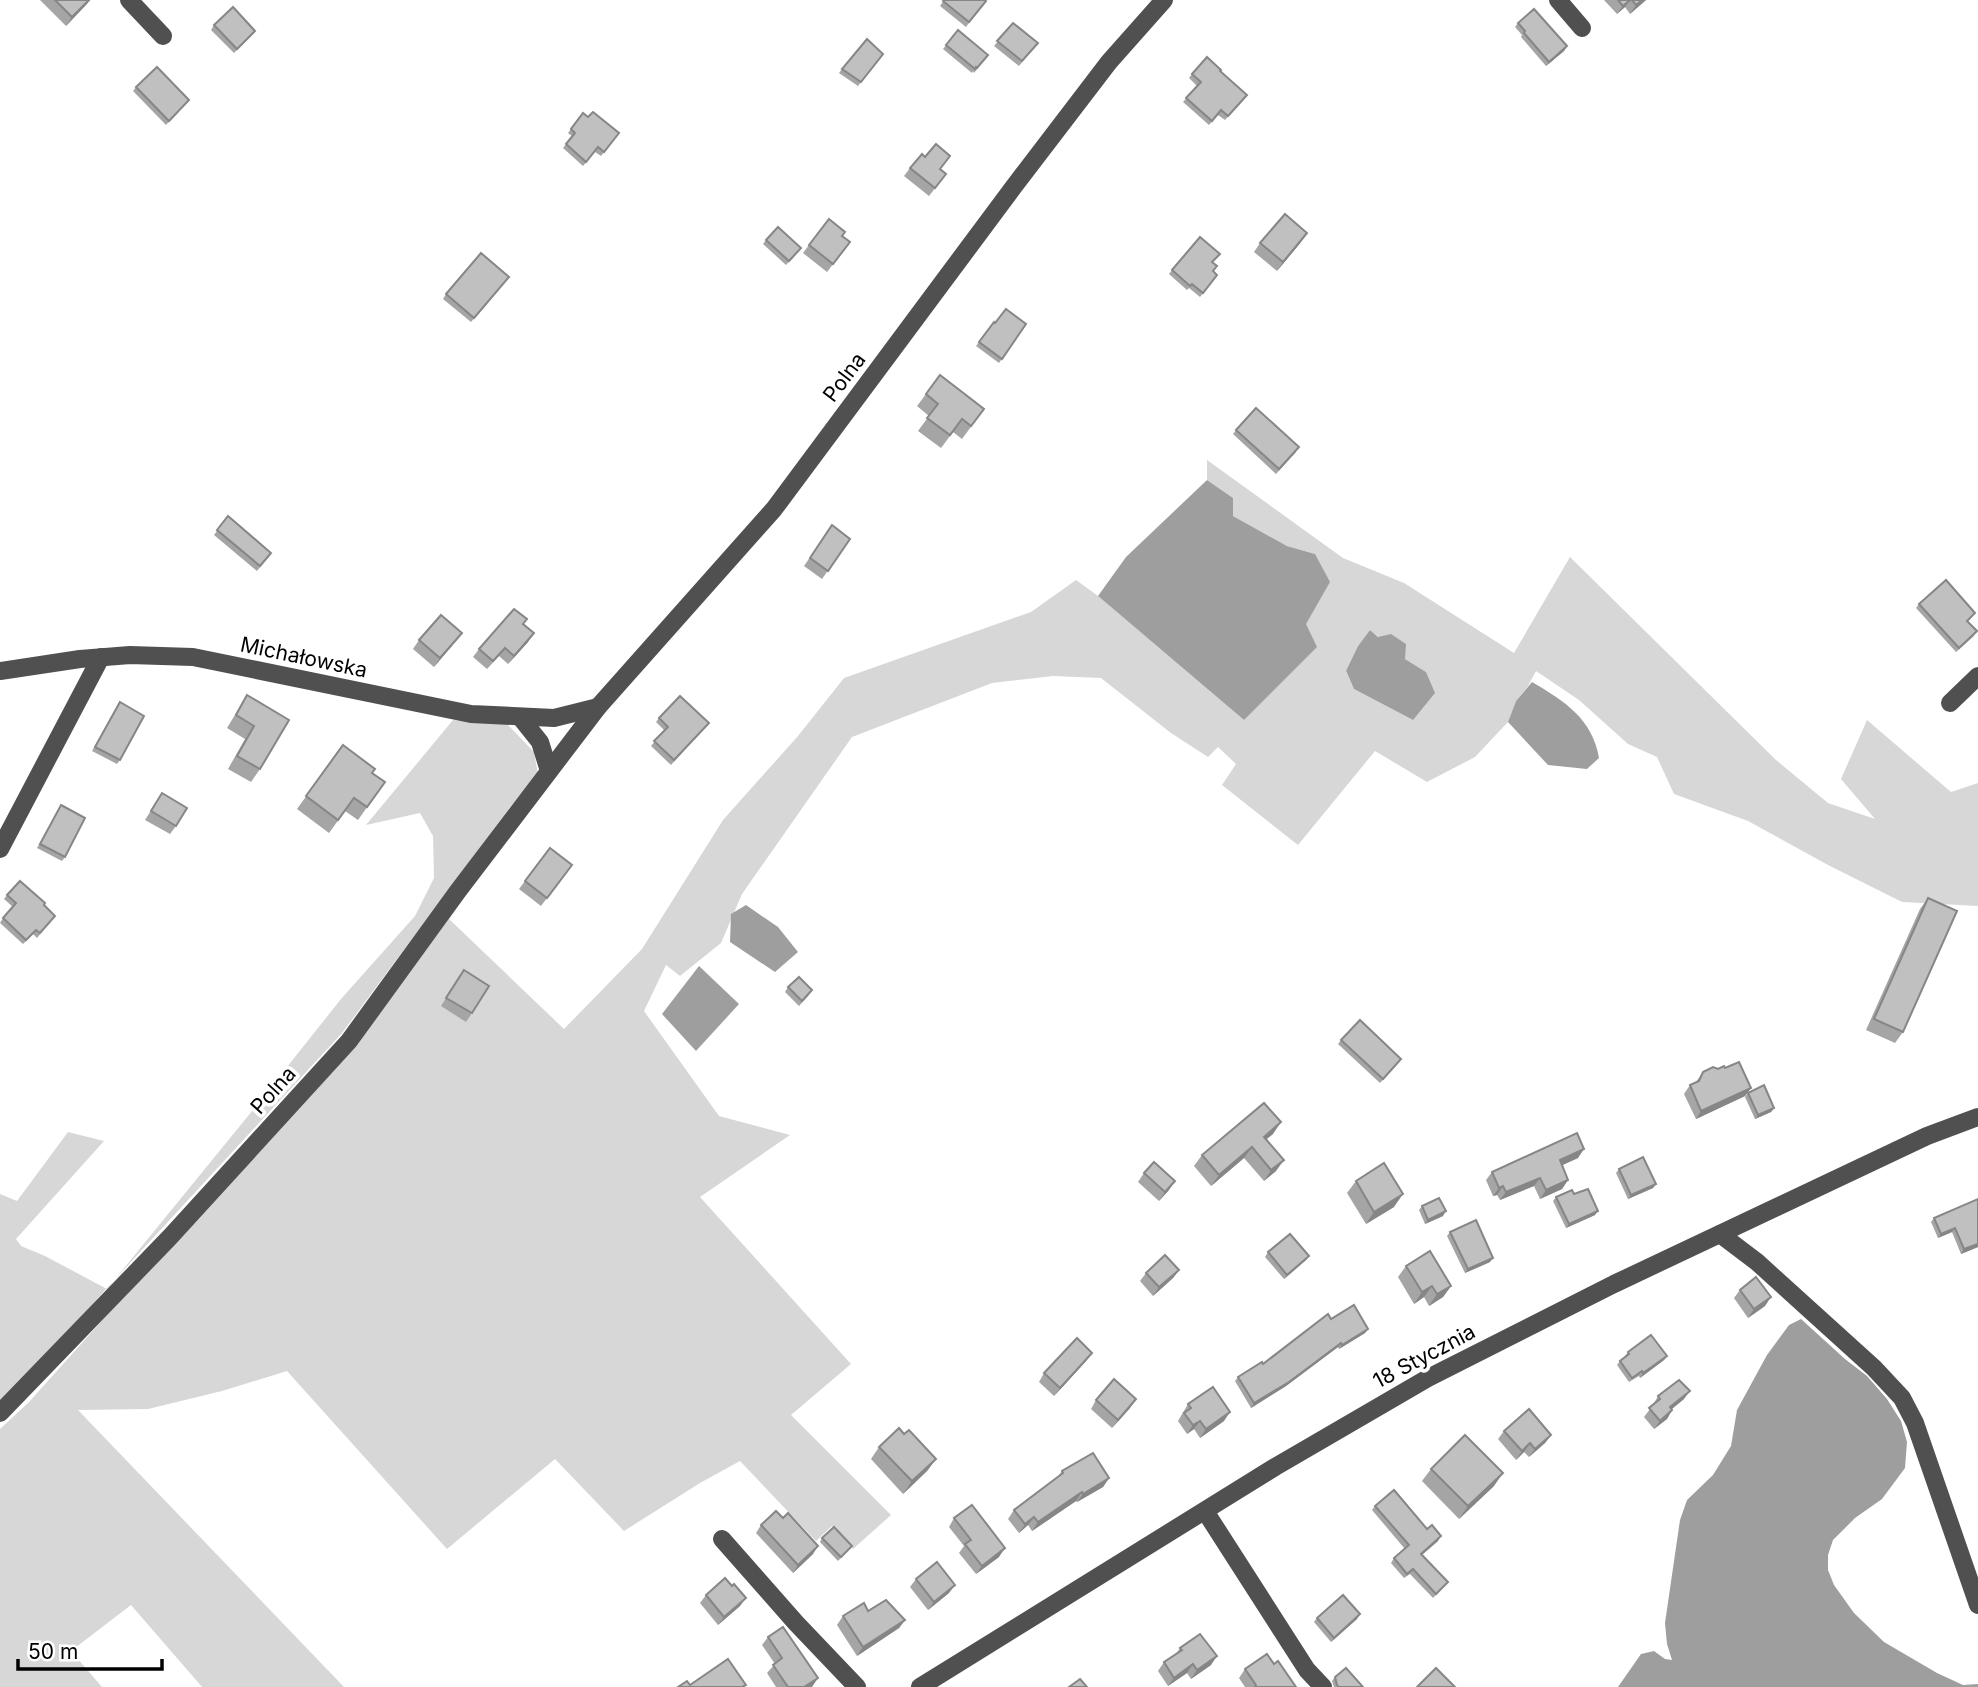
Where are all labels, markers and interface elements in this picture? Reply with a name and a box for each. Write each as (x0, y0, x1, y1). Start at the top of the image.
street label: Polna (817, 347, 871, 407)
street label: Michałowska (238, 631, 370, 683)
street label: Polna (245, 1061, 301, 1119)
street label: 18 Stycznia (1369, 1319, 1479, 1393)
scale bar (18, 1628, 161, 1672)
text: 50 m (28, 1639, 78, 1664)

